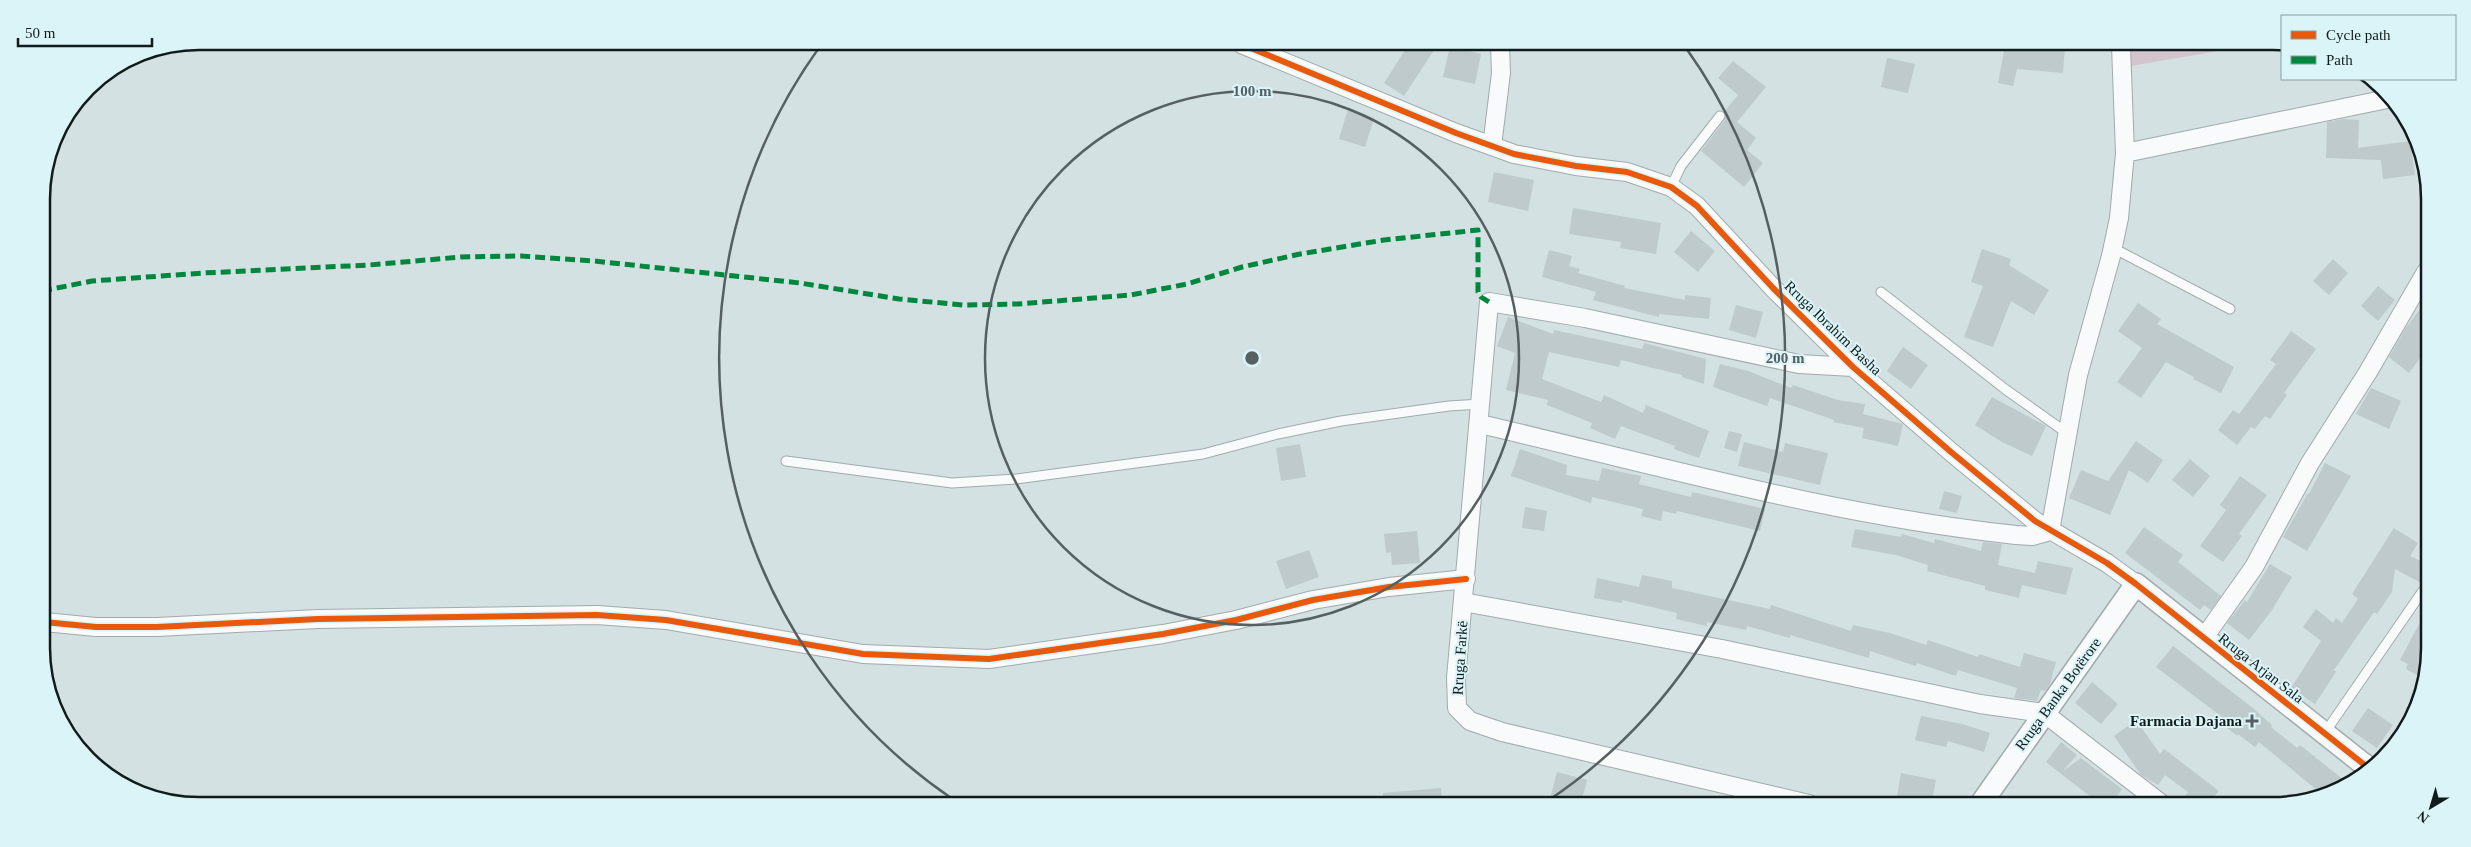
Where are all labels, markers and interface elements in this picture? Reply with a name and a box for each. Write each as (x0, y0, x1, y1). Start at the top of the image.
scale bar (18, 15, 151, 47)
legend (2281, 15, 2456, 80)
text: 50 m (25, 25, 56, 41)
text: Cycle path (2326, 27, 2391, 43)
text: Path (2326, 52, 2353, 68)
text: 100 m (1233, 83, 1272, 99)
street label: Rruga Ibrahim Basha (1781, 278, 1885, 379)
centre of rings (1243, 349, 1261, 367)
text: 200 m (1766, 350, 1805, 366)
street label: Rruga Farkë (1449, 620, 1471, 696)
street label: Rruga Arjan Sala (2215, 630, 2307, 706)
street label: Rruga Banka Botërore (2012, 634, 2104, 753)
place label: Farmacia Dajana (2130, 713, 2242, 729)
marker: Farmacia Dajana (2246, 715, 2258, 727)
north arrow (2406, 782, 2456, 832)
text: N (2415, 808, 2432, 826)

